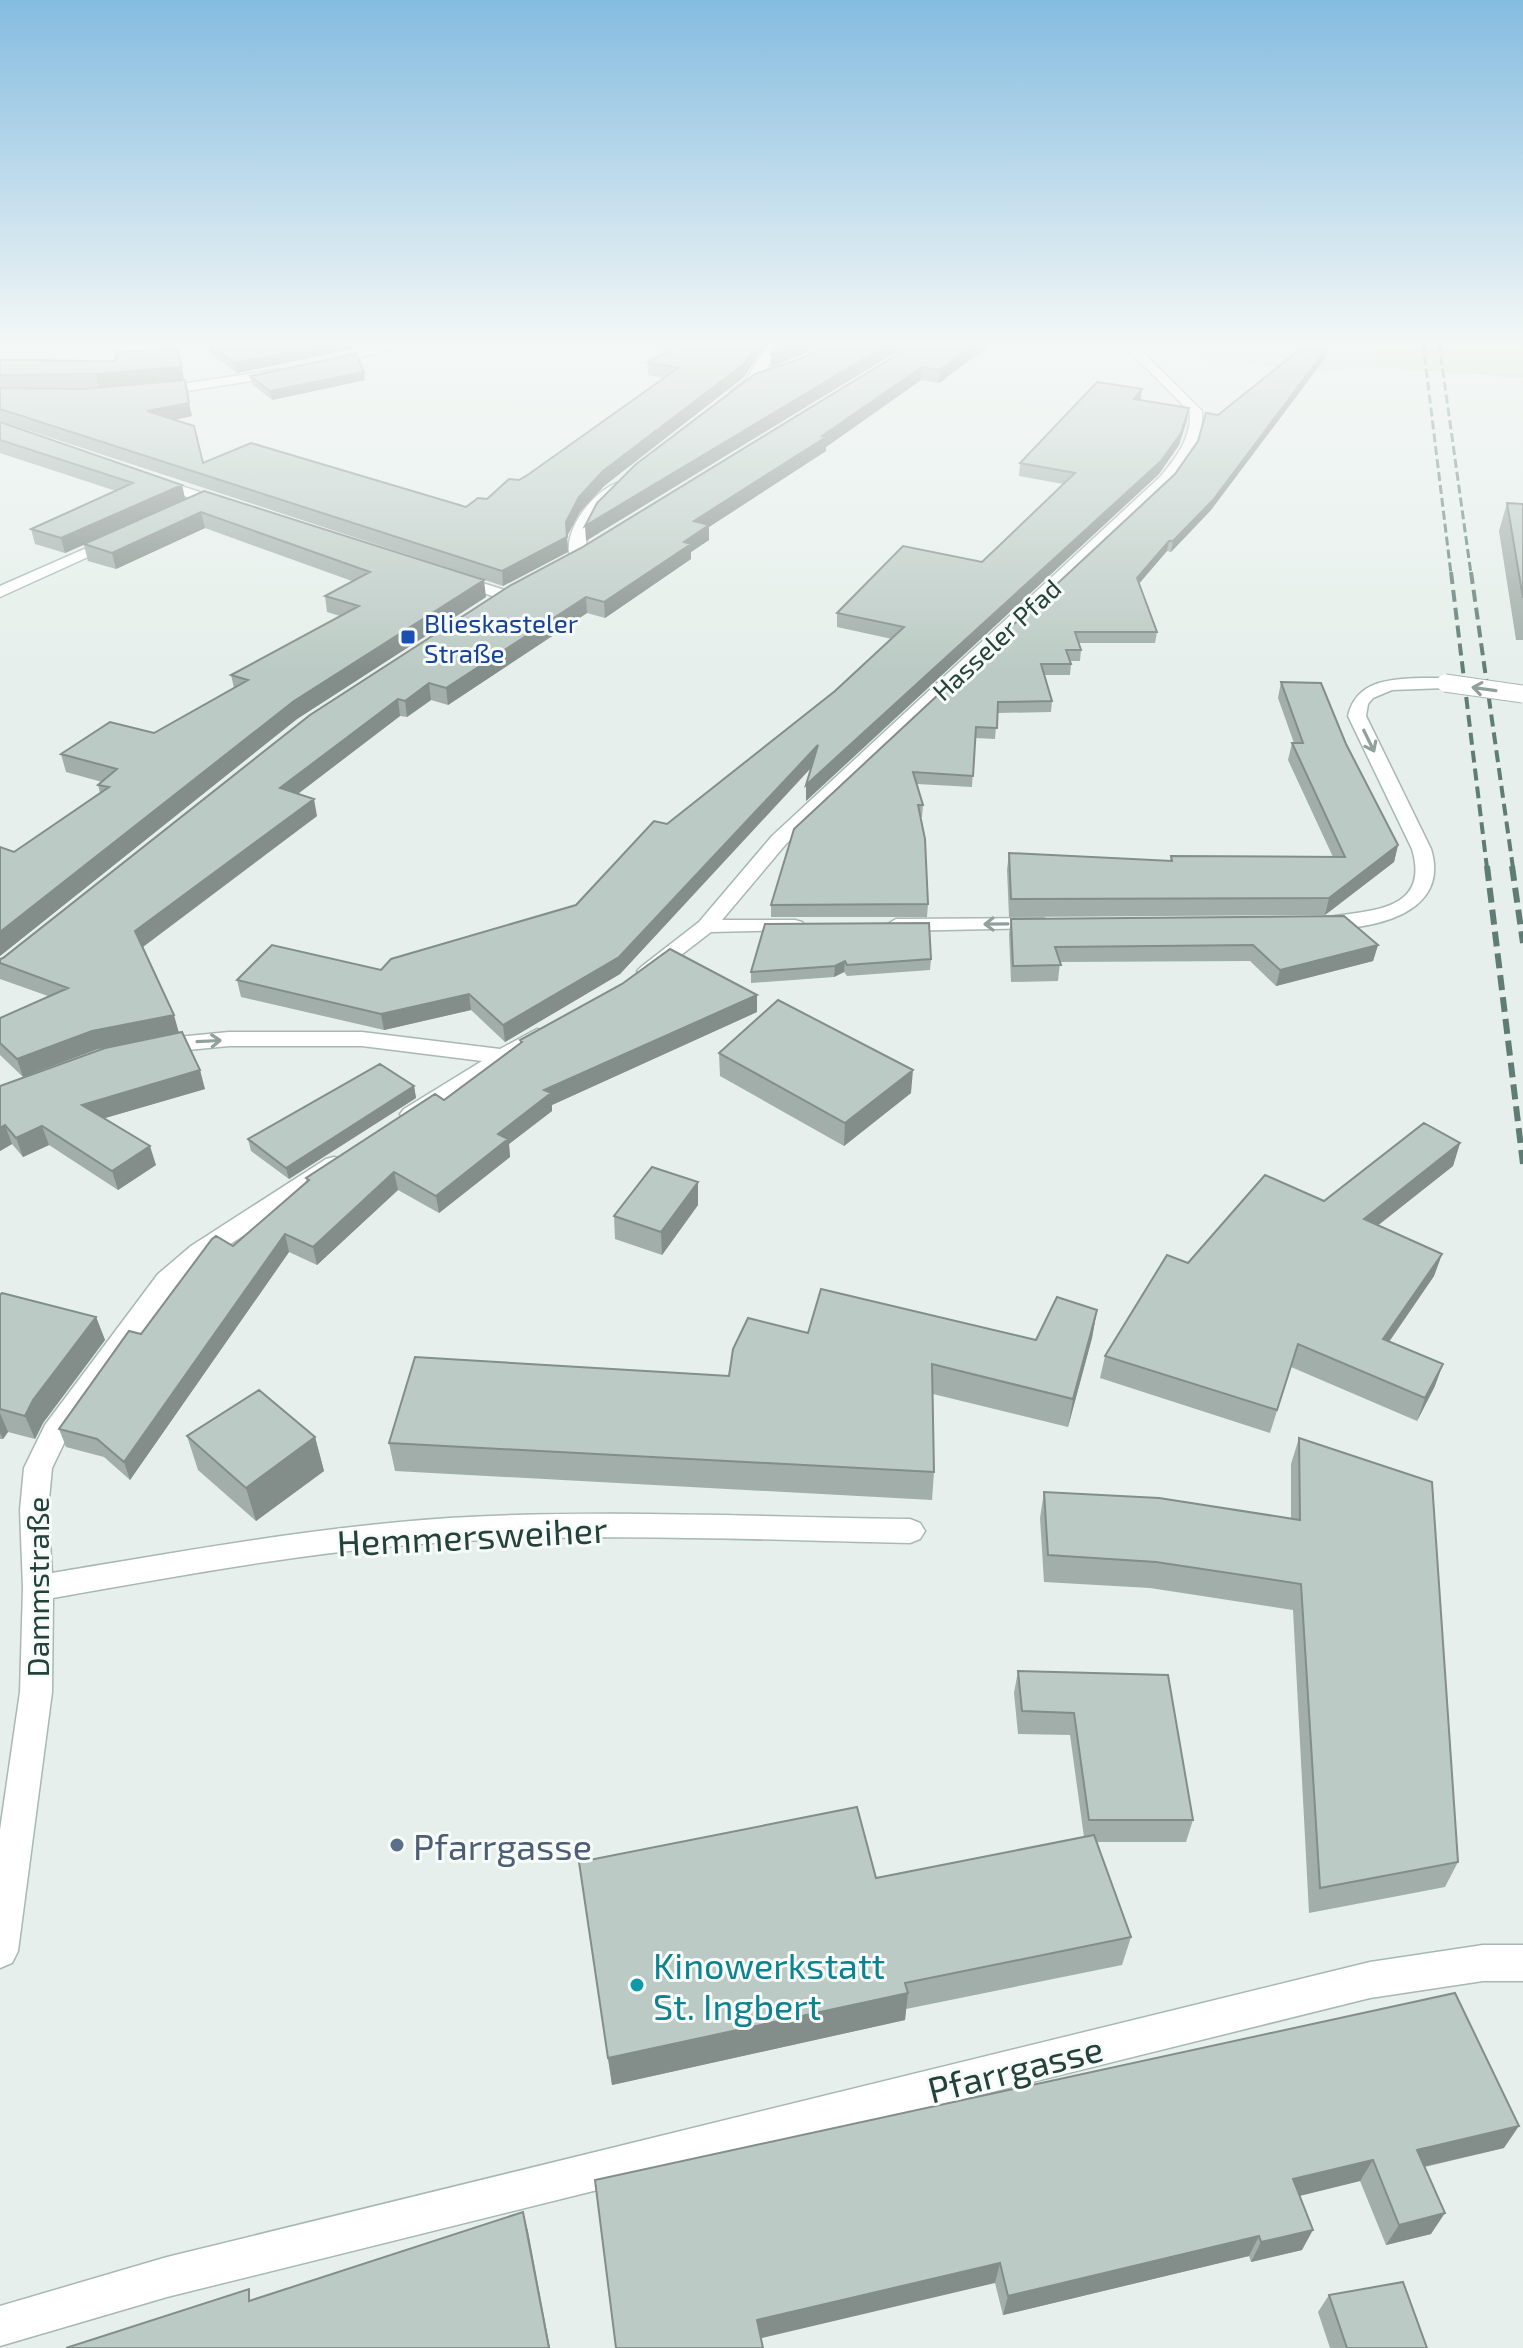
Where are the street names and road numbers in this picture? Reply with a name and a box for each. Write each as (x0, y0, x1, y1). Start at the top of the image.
street label: Hasseler Pfad (926, 572, 1066, 706)
street label: Dammstraße (19, 1497, 55, 1677)
street label: Hemmersweiher (336, 1506, 608, 1564)
street label: Pfarrgasse (923, 2025, 1107, 2111)

